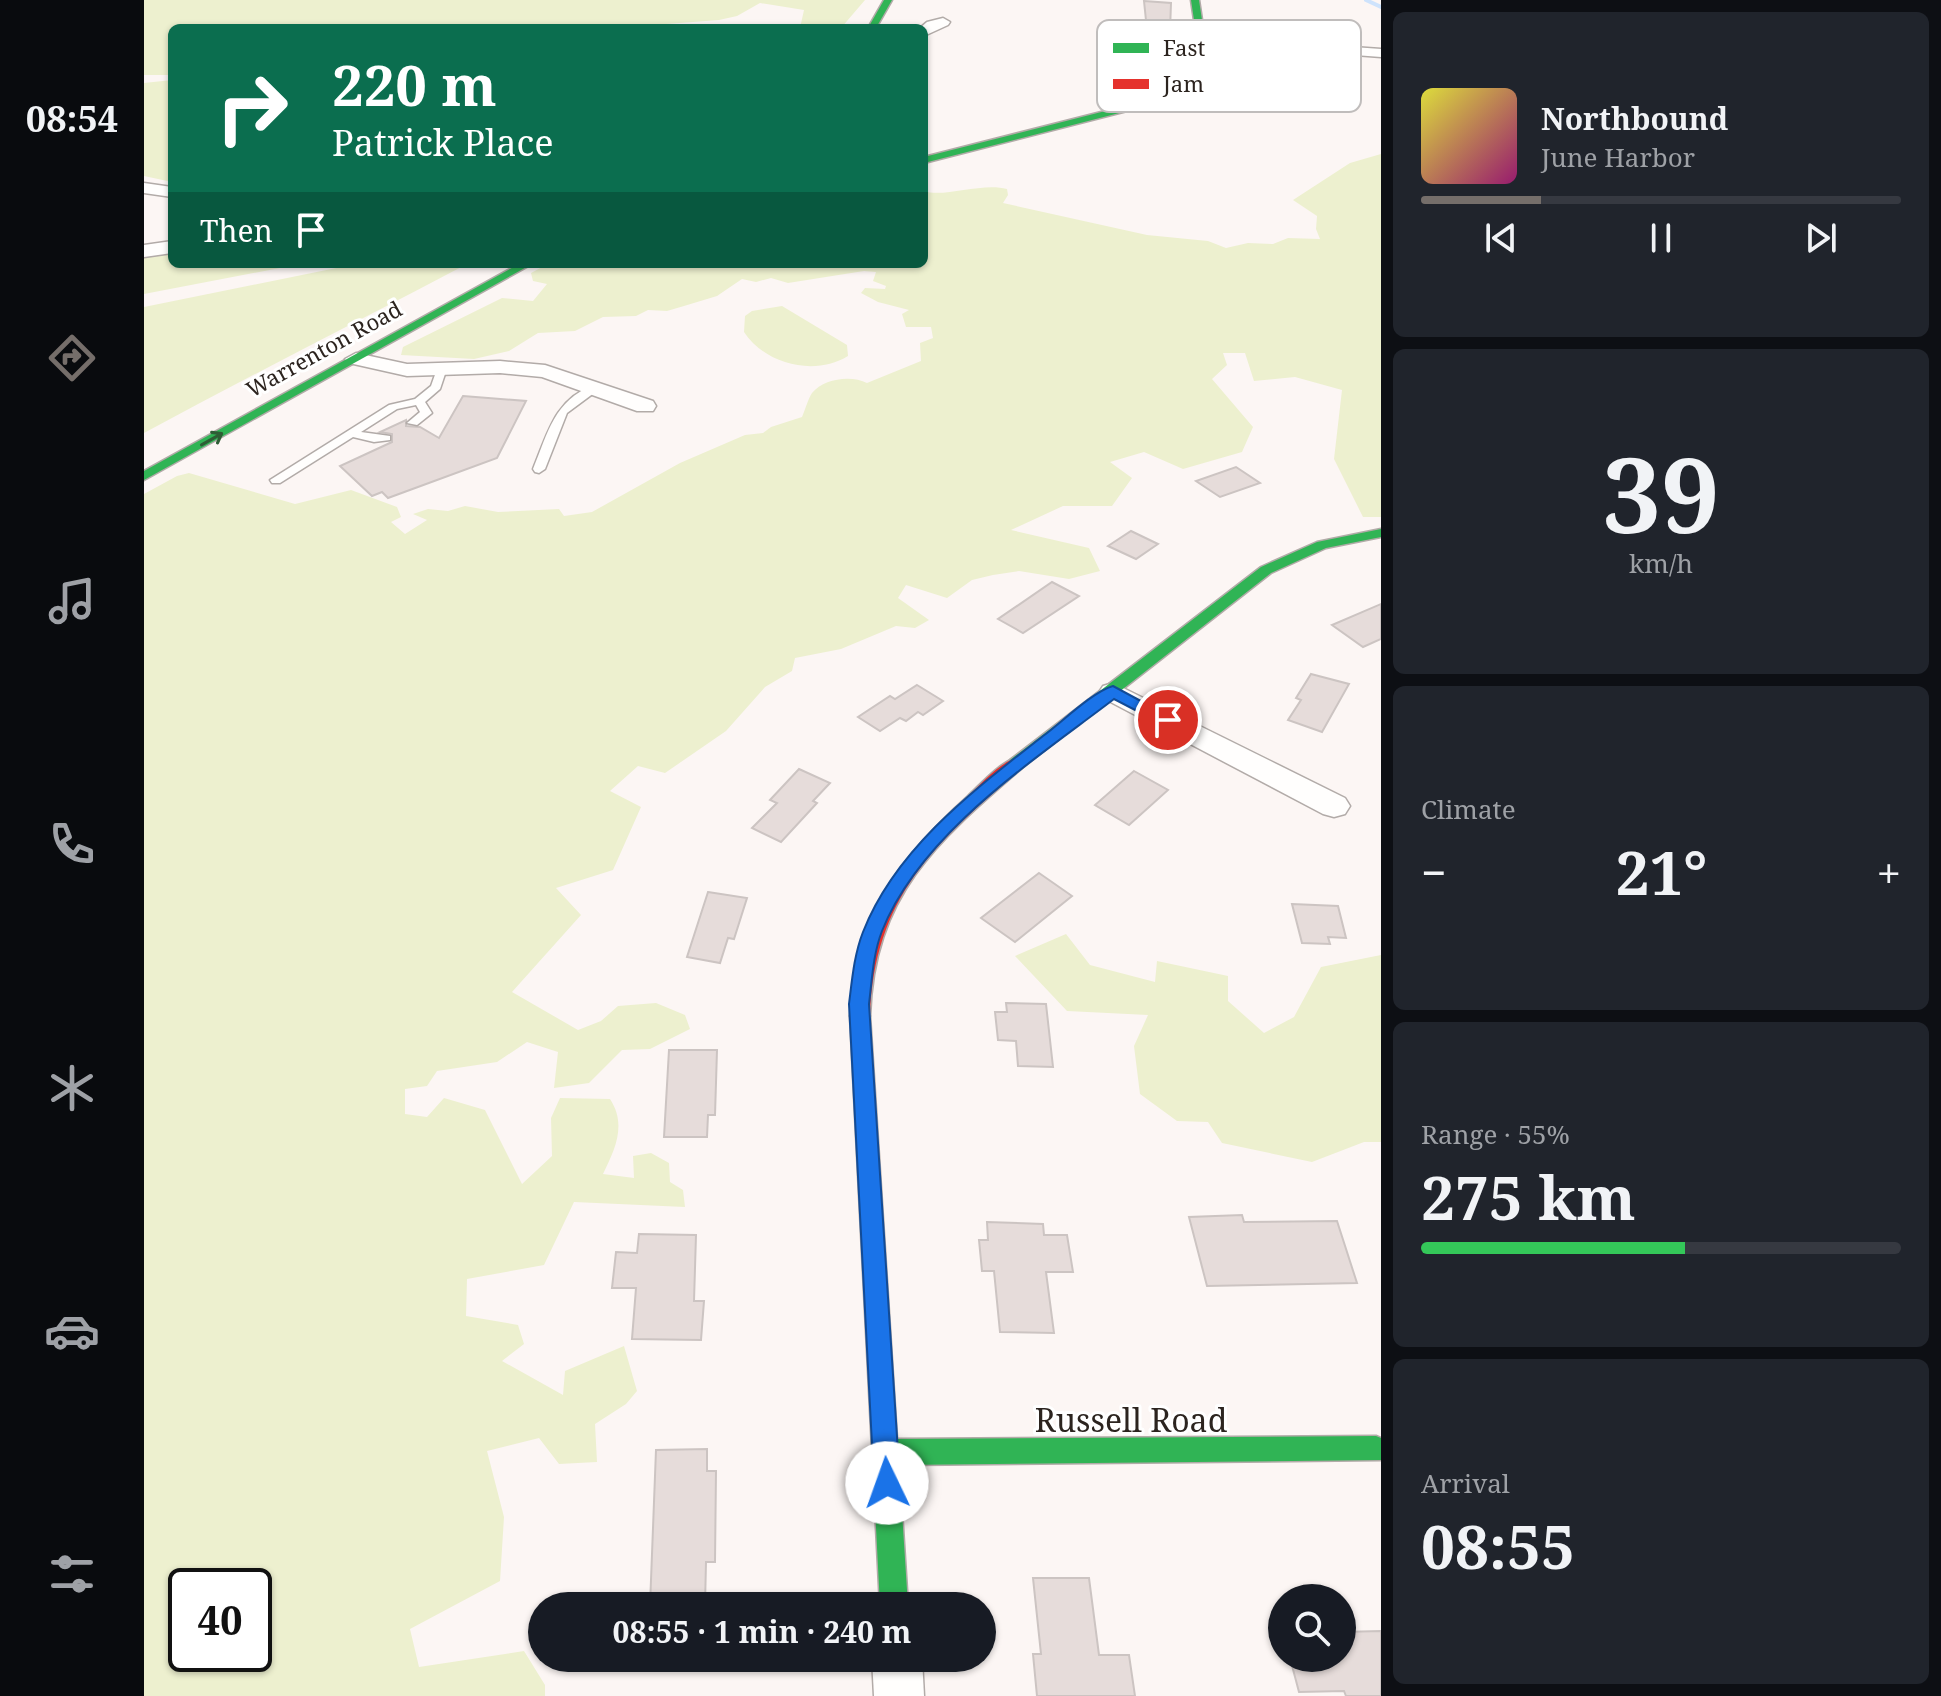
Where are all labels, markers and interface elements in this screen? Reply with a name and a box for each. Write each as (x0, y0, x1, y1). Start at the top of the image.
legend (1097, 20, 1361, 112)
text: Fast (1163, 32, 1205, 62)
text: 220 m (332, 46, 497, 122)
icon: right (200, 56, 304, 160)
text: Jam (1162, 68, 1204, 98)
text: 08:54 (26, 94, 118, 143)
text: Northbound (1541, 98, 1728, 139)
text: Patrick Place (332, 118, 553, 167)
text: June Harbor (1541, 139, 1695, 175)
icon: arrive (289, 208, 333, 252)
text: Then (200, 210, 273, 251)
icon: previous (1479, 216, 1523, 260)
icon: pause (1639, 216, 1683, 260)
icon: next (1799, 216, 1843, 260)
street label: Warrenton Road (240, 293, 407, 403)
icon: directions (44, 330, 100, 386)
text: 39 (1602, 422, 1720, 563)
one-way arrow (200, 430, 223, 446)
text: km/h (1629, 545, 1693, 581)
icon: music (44, 573, 100, 629)
pin (1134, 686, 1202, 754)
icon: arrive (1146, 698, 1190, 742)
text: Climate (1421, 791, 1516, 827)
icon: phone (44, 816, 100, 872)
text: 21° (1616, 831, 1707, 913)
text: − (1421, 842, 1446, 902)
text: + (1876, 842, 1901, 902)
icon: climate (44, 1060, 100, 1116)
text: Range · 55% (1421, 1116, 1570, 1152)
text: 275 km (1421, 1156, 1636, 1238)
icon: car (44, 1303, 100, 1359)
street label: Russell Road (1035, 1398, 1228, 1441)
position arrow (845, 1441, 929, 1525)
text: Arrival (1421, 1465, 1510, 1501)
text: 08:55 (1421, 1505, 1575, 1587)
icon: filters (44, 1546, 100, 1602)
speed limit sign: 40 (168, 1568, 272, 1672)
map controls (1268, 1584, 1356, 1672)
button: search (1268, 1584, 1356, 1672)
text: 08:55 · 1 min · 240 m (613, 1611, 911, 1652)

